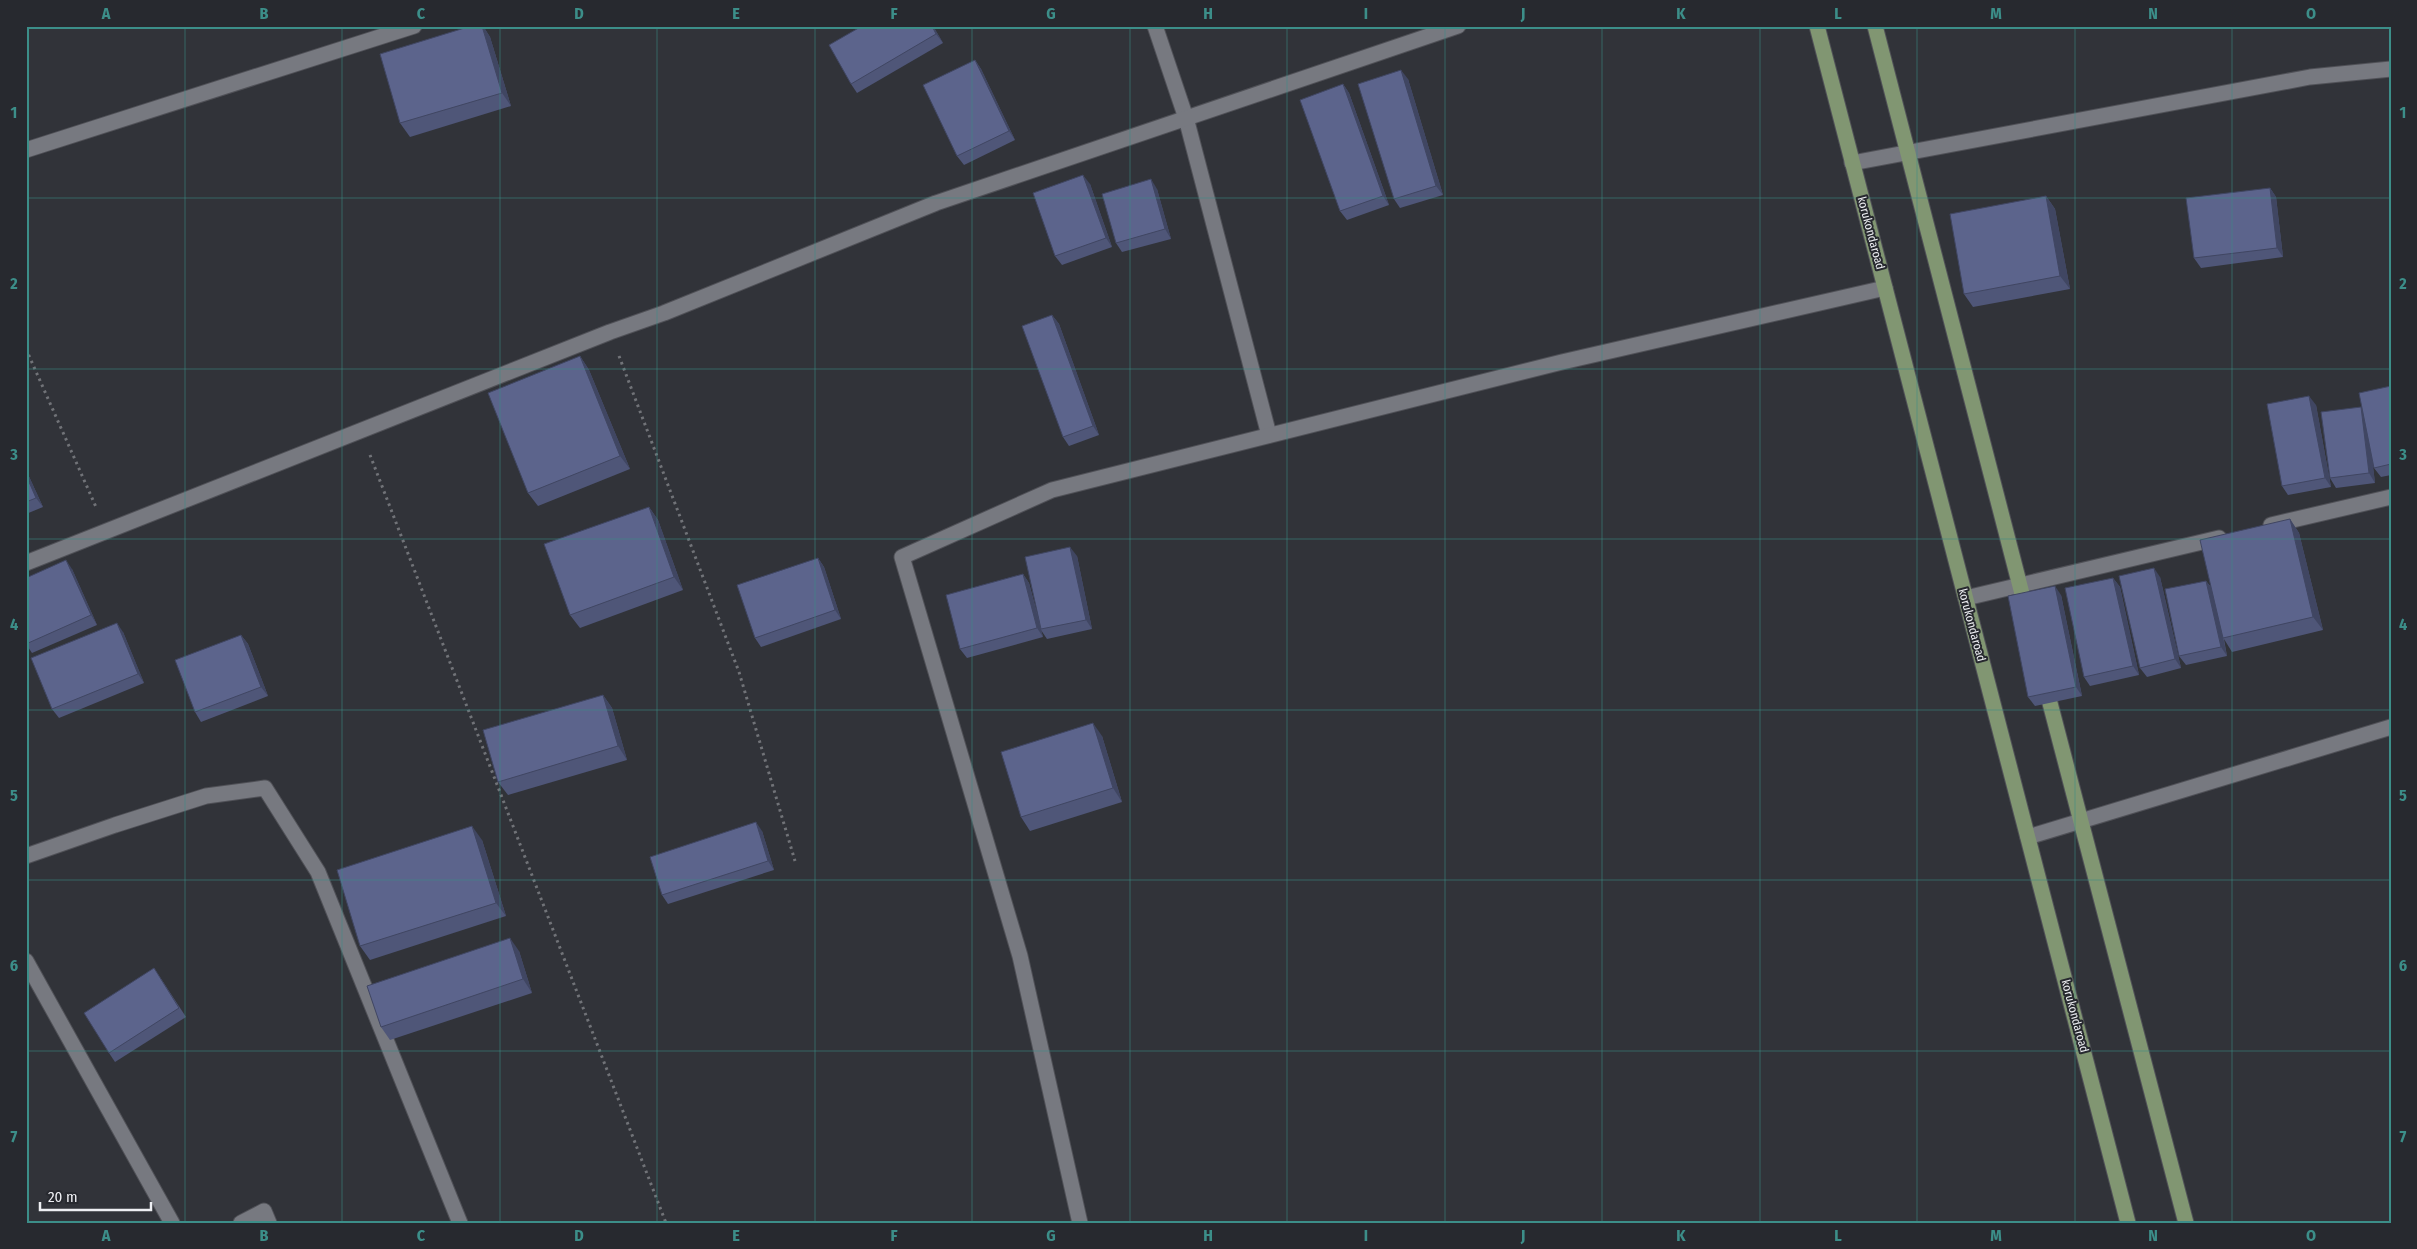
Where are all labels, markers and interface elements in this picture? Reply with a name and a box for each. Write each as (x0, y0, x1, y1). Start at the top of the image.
text: A (101, 4, 111, 23)
text: B (260, 4, 269, 23)
text: C (417, 4, 426, 23)
text: D (574, 4, 584, 23)
text: E (732, 4, 740, 23)
text: F (890, 4, 898, 23)
text: G (1046, 4, 1056, 23)
text: H (1203, 4, 1213, 23)
text: I (1364, 4, 1368, 23)
text: J (1520, 4, 1525, 23)
text: K (1676, 4, 1686, 23)
text: L (1834, 4, 1842, 23)
text: M (1990, 4, 2002, 23)
text: N (2148, 4, 2158, 23)
text: O (2306, 4, 2316, 23)
text: 1 (11, 103, 17, 122)
text: 1 (2400, 103, 2406, 122)
street label: korukondaroad (1855, 195, 1887, 271)
text: 2 (9, 274, 18, 293)
text: 2 (2398, 274, 2407, 293)
text: 3 (9, 445, 18, 464)
text: 3 (2398, 445, 2407, 464)
street label: korukondaroad (1956, 587, 1988, 663)
text: 4 (10, 615, 18, 634)
text: 4 (2399, 615, 2407, 634)
text: 5 (10, 786, 18, 805)
text: 5 (2399, 786, 2407, 805)
text: 6 (10, 956, 18, 975)
text: 6 (2399, 956, 2407, 975)
street label: korukondaroad (2059, 978, 2091, 1054)
text: 7 (11, 1127, 18, 1146)
text: 7 (2400, 1127, 2407, 1146)
scale bar (40, 1179, 151, 1211)
text: 20 m (48, 1188, 78, 1206)
text: A (101, 1226, 111, 1245)
text: B (260, 1226, 269, 1245)
text: C (417, 1226, 426, 1245)
text: D (574, 1226, 584, 1245)
text: E (732, 1226, 740, 1245)
text: F (890, 1226, 898, 1245)
text: G (1046, 1226, 1056, 1245)
text: H (1203, 1226, 1213, 1245)
text: I (1364, 1226, 1368, 1245)
text: J (1520, 1226, 1525, 1245)
text: K (1676, 1226, 1686, 1245)
text: L (1834, 1226, 1842, 1245)
text: M (1990, 1226, 2002, 1245)
text: N (2148, 1226, 2158, 1245)
text: O (2306, 1226, 2316, 1245)

